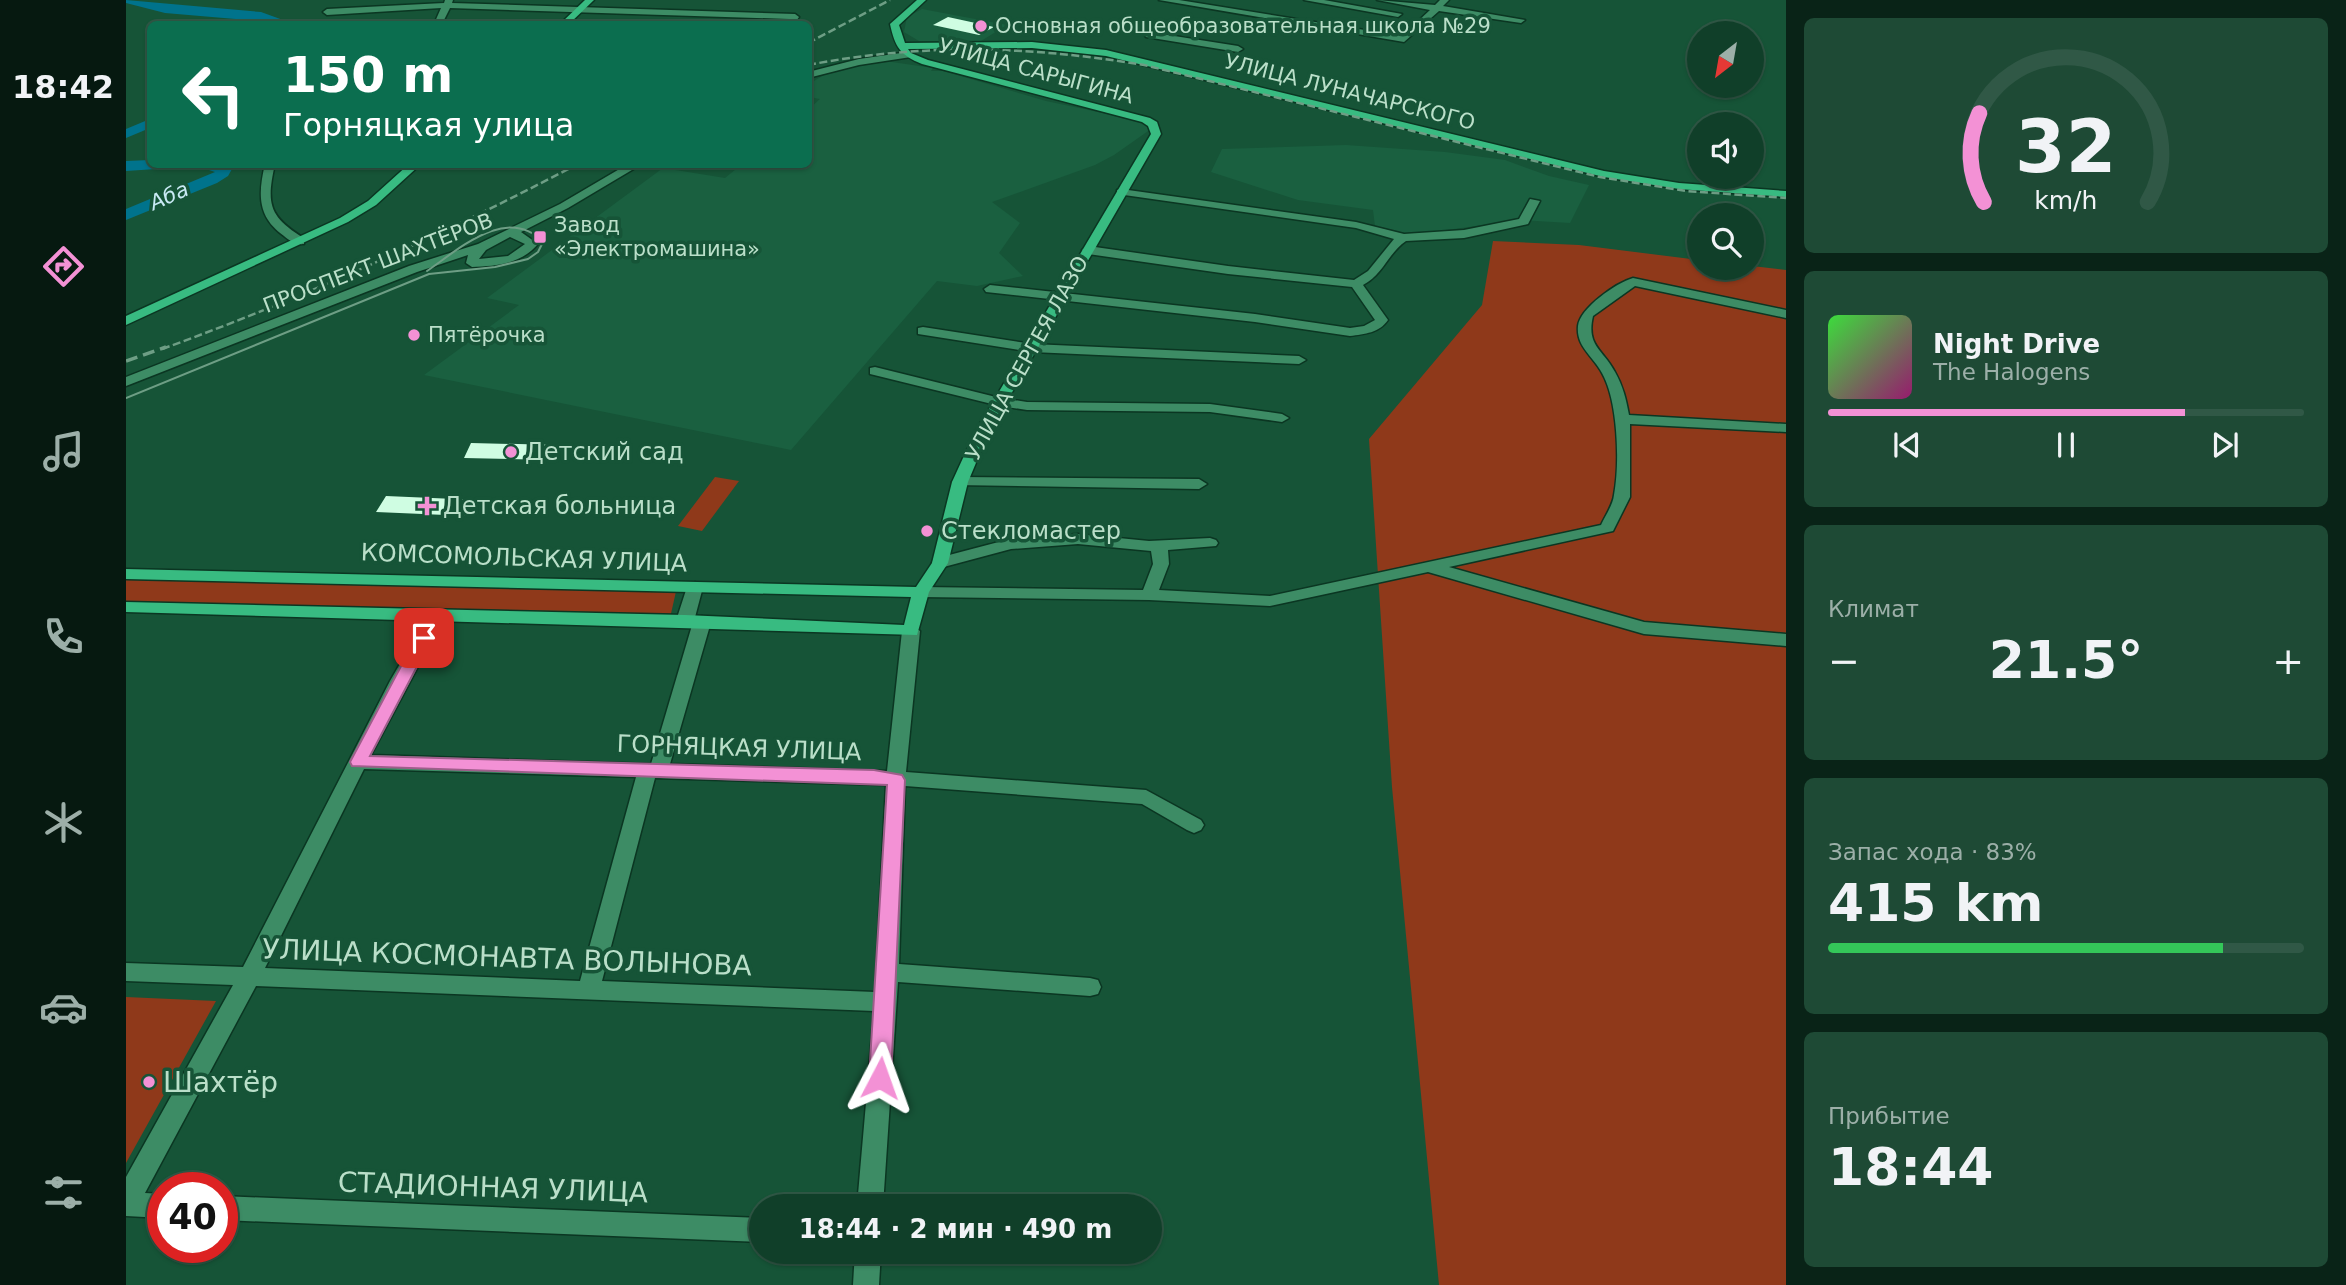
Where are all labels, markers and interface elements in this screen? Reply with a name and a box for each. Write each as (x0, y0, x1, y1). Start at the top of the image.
place label: Основная общеобразовательная школа №29 (995, 14, 1491, 38)
marker: Основная общеобразовательная школа №29 (973, 18, 989, 34)
north arrow (1687, 21, 1764, 98)
map controls (1687, 21, 1764, 280)
street label: УЛИЦА САРЫГИНА (936, 33, 1137, 109)
text: 150 m (283, 47, 453, 104)
icon: left (168, 49, 259, 140)
street label: УЛИЦА ЛУНАЧАРСКОГО (1222, 49, 1478, 135)
text: 18:42 (12, 68, 114, 106)
text: 32 (2015, 104, 2117, 189)
text: Горняцкая улица (283, 106, 574, 144)
button: sound (1687, 112, 1764, 189)
water label: Аба (144, 177, 192, 216)
text: km/h (2034, 186, 2098, 215)
button: search (1687, 203, 1764, 280)
street label: ПРОСПЕКТ ШАХТЁРОВ (259, 207, 496, 318)
place label: Завод «Электромашина» (554, 213, 760, 261)
marker: Завод «Электромашина» (532, 229, 548, 245)
icon: directions (39, 242, 88, 291)
street label: УЛИЦА СЕРГЕЯ ЛАЗО (961, 252, 1093, 464)
place label: Пятёрочка (428, 323, 546, 347)
marker: Пятёрочка (406, 327, 422, 343)
text: Night Drive (1933, 329, 2100, 359)
text: The Halogens (1933, 359, 2090, 385)
icon: previous (1888, 426, 1926, 464)
icon: pause (2047, 426, 2085, 464)
icon: next (2206, 426, 2244, 464)
icon: music (39, 427, 88, 476)
place label: Детский сад (525, 438, 684, 466)
marker: Детский сад (503, 444, 519, 460)
place label: Детская больница (443, 492, 676, 520)
marker: Детская больница (417, 496, 437, 516)
place label: Стекломастер (941, 517, 1121, 545)
marker: Стекломастер (919, 523, 935, 539)
street label: КОМСОМОЛЬСКАЯ УЛИЦА (360, 538, 688, 578)
text: Климат (1828, 596, 1919, 622)
pin (394, 608, 454, 668)
icon: phone (39, 612, 88, 661)
icon: arrive (405, 619, 443, 657)
text: 21.5° (1989, 630, 2143, 690)
text: − (1828, 639, 1860, 683)
text: + (2272, 639, 2304, 683)
street label: ГОРНЯЦКАЯ УЛИЦА (616, 730, 862, 766)
icon: climate (39, 798, 88, 847)
text: Запас хода · 83% (1828, 839, 2037, 865)
text: 415 km (1828, 873, 2043, 933)
street label: УЛИЦА КОСМОНАВТА ВОЛЫНОВА (262, 932, 752, 983)
icon: car (39, 983, 88, 1032)
position arrow (843, 1041, 917, 1115)
place label: Шахтёр (163, 1066, 278, 1099)
marker: Шахтёр (141, 1074, 157, 1090)
text: Прибытие (1828, 1103, 1950, 1129)
text: 18:44 (1828, 1137, 1994, 1197)
street label: СТАДИОННАЯ УЛИЦА (337, 1166, 649, 1209)
icon: filters (39, 1168, 88, 1217)
speed limit sign: 40 (147, 1172, 238, 1263)
text: 18:44 · 2 мин · 490 m (799, 1214, 1112, 1244)

